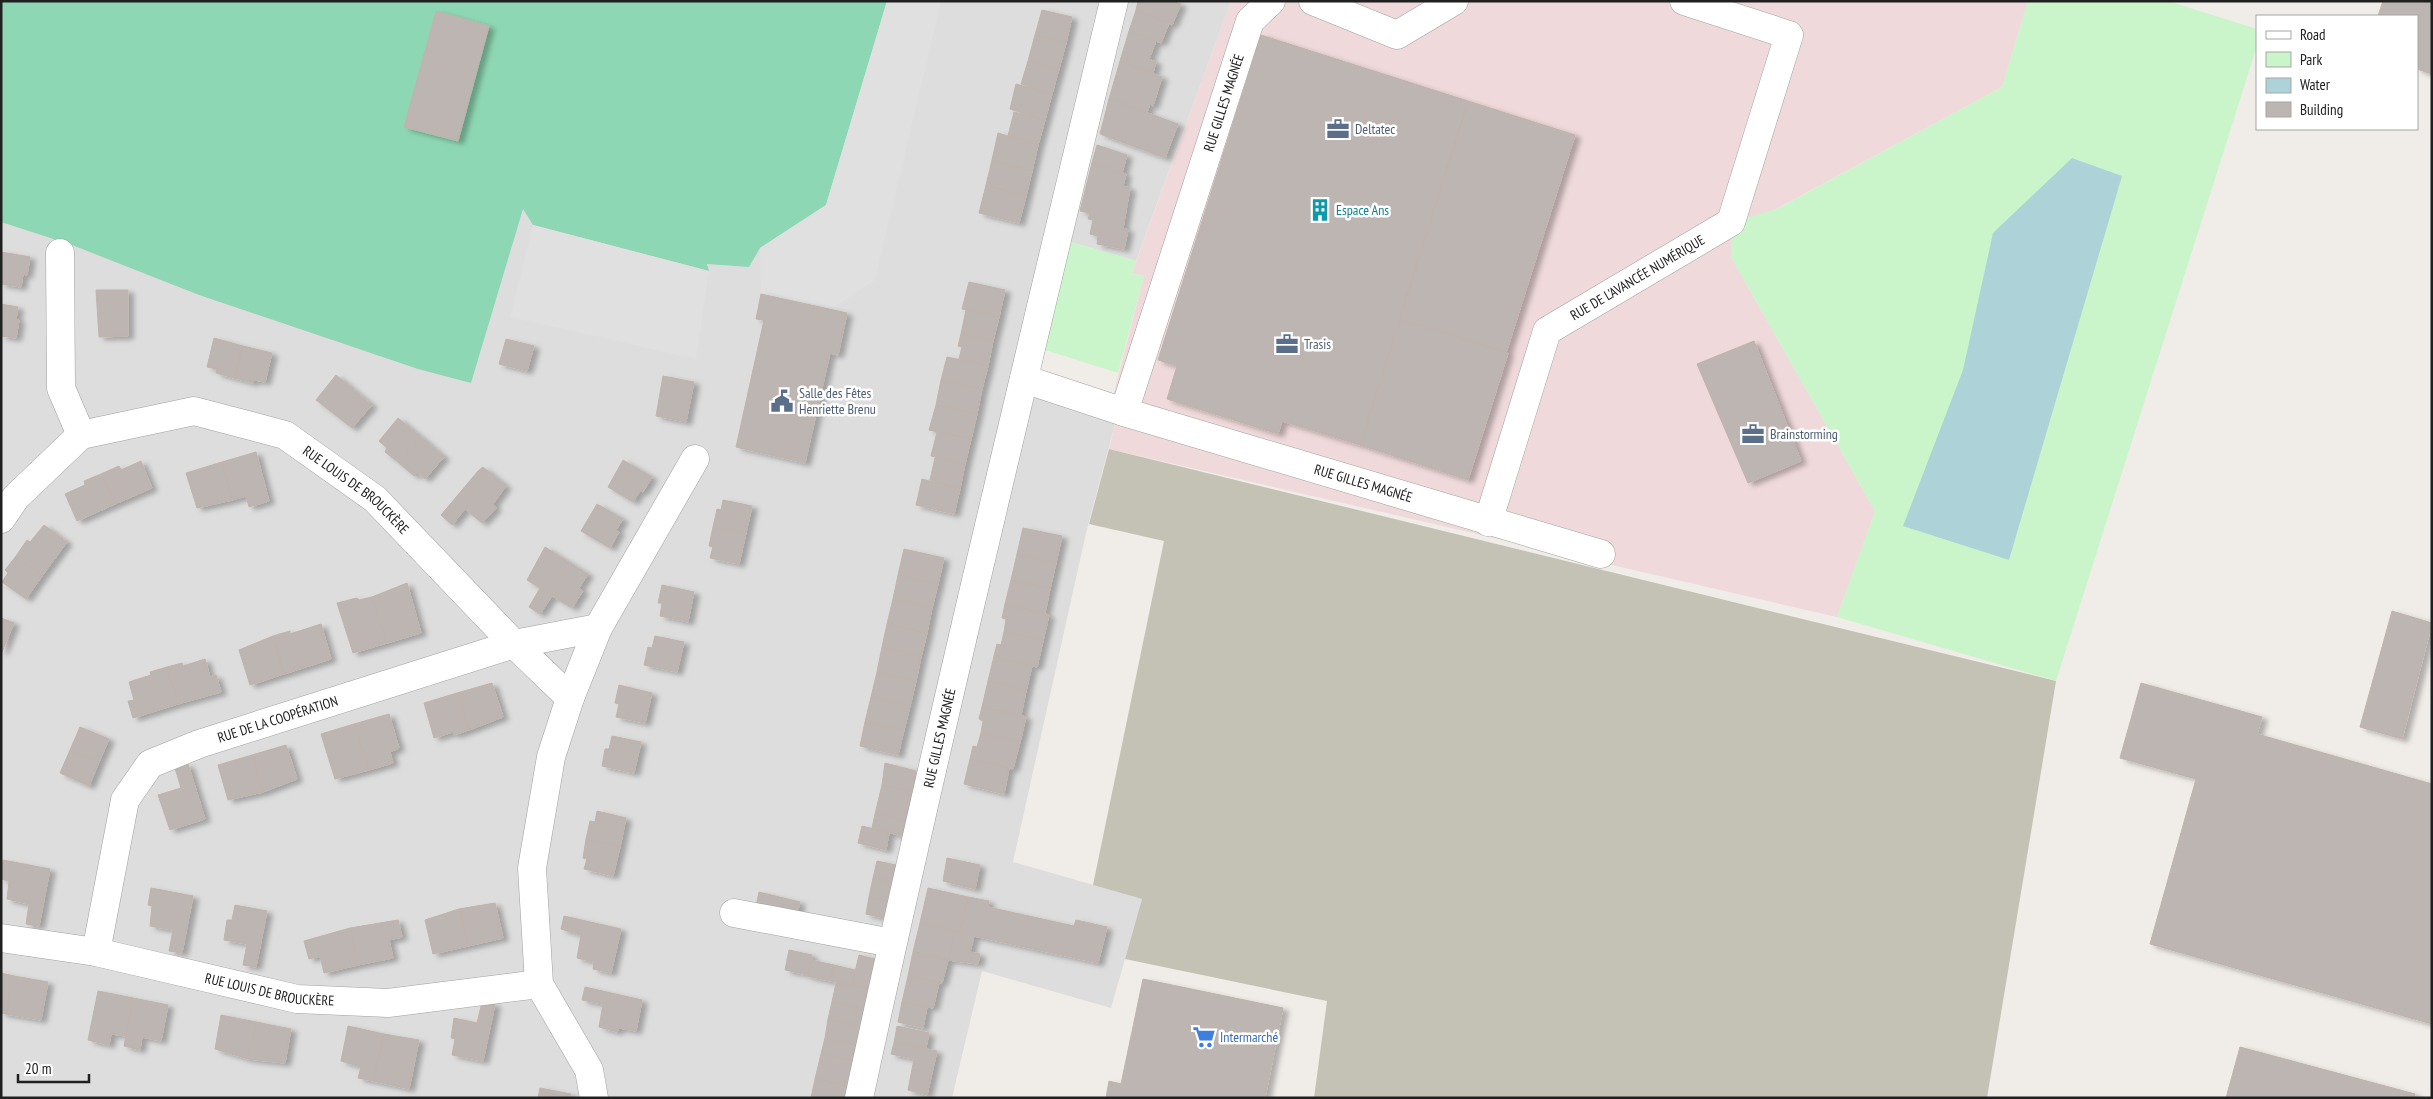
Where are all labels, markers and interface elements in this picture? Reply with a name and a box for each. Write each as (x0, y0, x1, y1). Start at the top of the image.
legend (2256, 15, 2418, 130)
text: Road (2300, 25, 2326, 44)
text: Park (2300, 50, 2322, 69)
street label: RUE GILLES MAGNÉE (1200, 52, 1248, 154)
text: Water (2300, 75, 2331, 94)
text: Building (2300, 100, 2343, 119)
office icon: Deltatec (1325, 116, 1351, 142)
place label: Deltatec (1355, 120, 1395, 138)
building icon: Espace Ans (1307, 197, 1333, 223)
place label: Espace Ans (1336, 201, 1389, 219)
street label: RUE DE L'AVANCÉE NUMÉRIQUE (1567, 231, 1708, 324)
office icon: Trasis (1274, 331, 1300, 357)
place label: Trasis (1304, 335, 1331, 353)
place label: Salle des Fêtes Henriette Brenu (799, 384, 876, 418)
public building icon: Salle des Fêtes Henriette Brenu (769, 388, 795, 414)
office icon: Brainstorming (1740, 421, 1766, 447)
place label: Brainstorming (1770, 425, 1838, 443)
street label: RUE LOUIS DE BROUCKÈRE (299, 442, 413, 538)
street label: RUE GILLES MAGNÉE (1312, 460, 1415, 506)
street label: RUE GILLES MAGNÉE (919, 686, 960, 789)
street label: RUE DE LA COOPÉRATION (215, 692, 340, 747)
street label: RUE LOUIS DE BROUCKÈRE (203, 969, 335, 1010)
supermarket icon: Intermarché (1191, 1024, 1217, 1050)
place label: Intermarché (1220, 1028, 1278, 1046)
scale bar (18, 1052, 89, 1084)
text: 20 m (25, 1059, 51, 1078)

